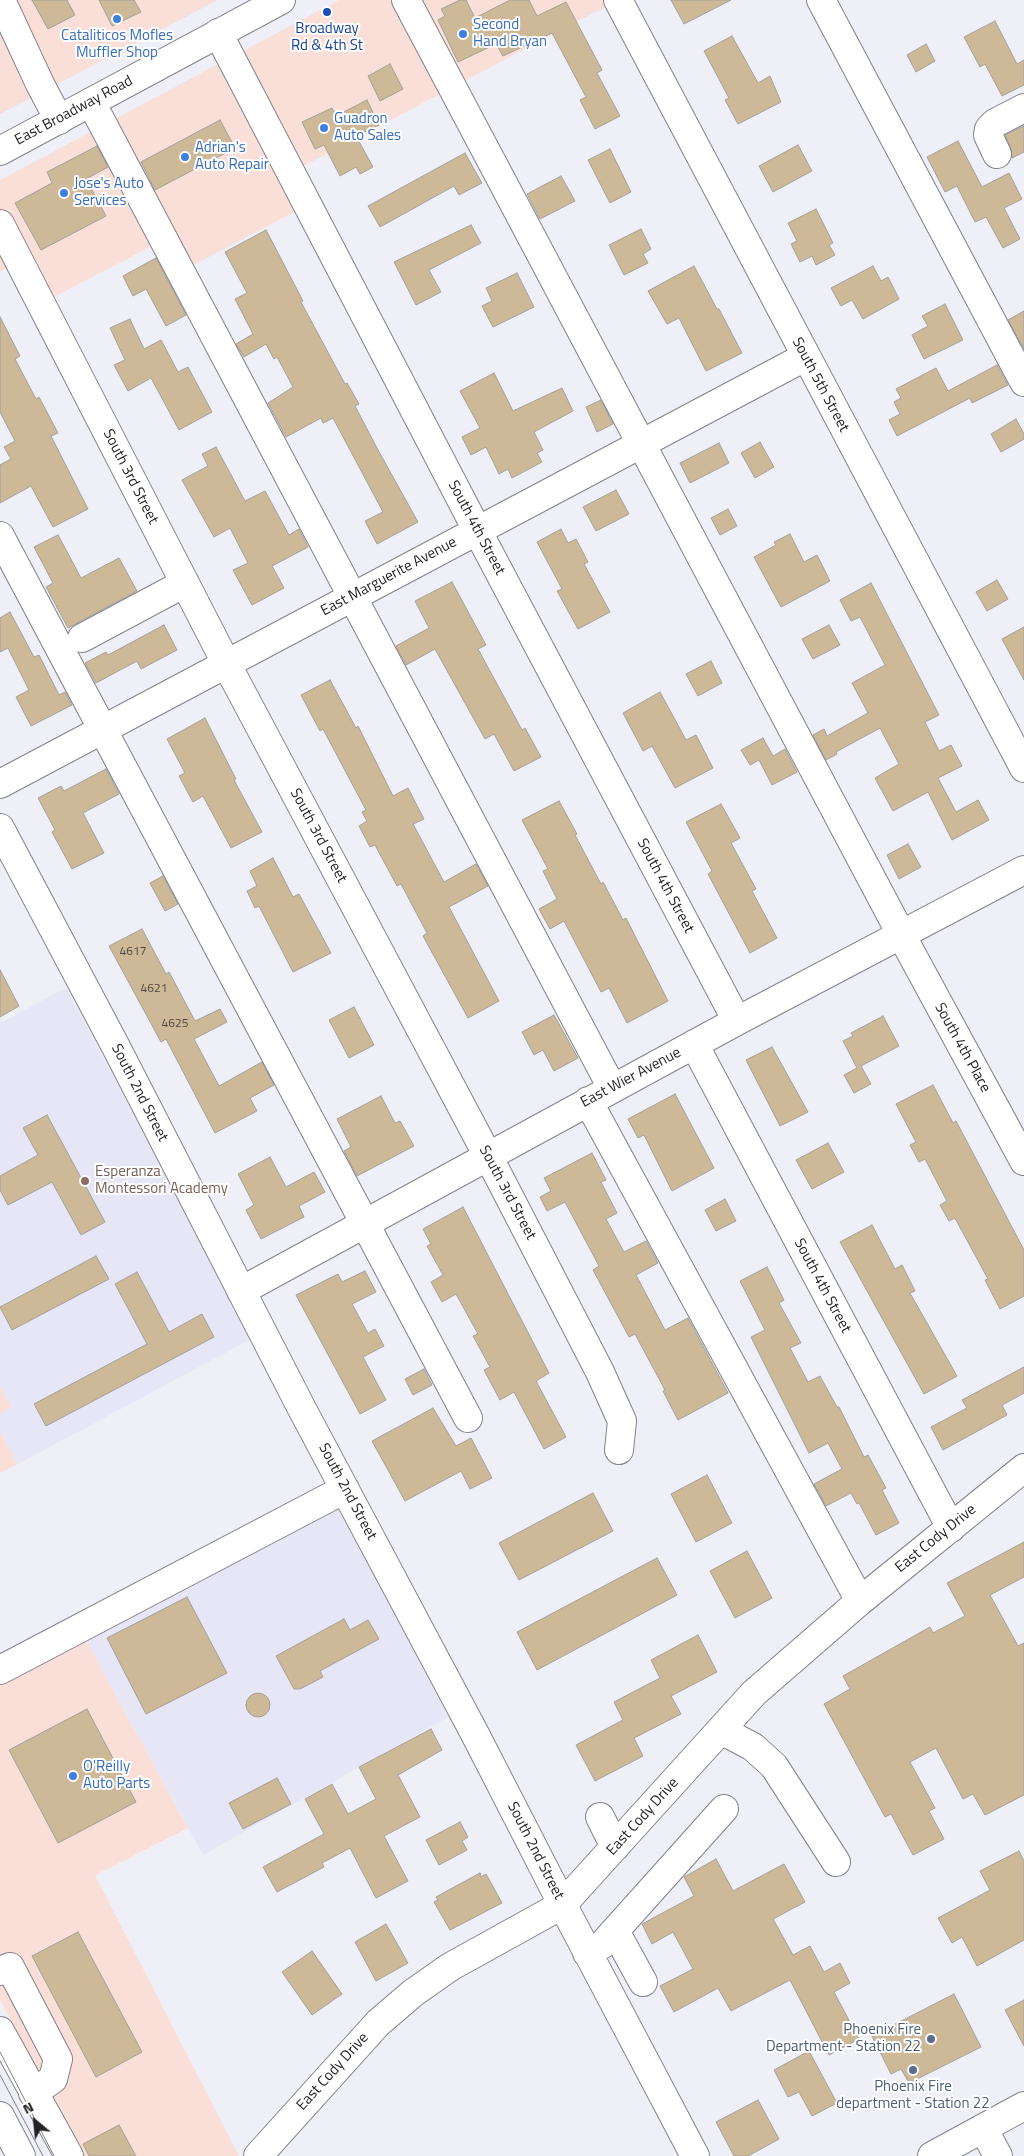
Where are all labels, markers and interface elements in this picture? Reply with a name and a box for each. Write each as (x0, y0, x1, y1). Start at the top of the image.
marker: Broadway Rd & 4th St (321, 6, 333, 18)
marker: Cataliticos Mofles Muffler Shop (111, 13, 123, 25)
place label: Second Hand Bryan (473, 16, 547, 51)
place label: Broadway Rd & 4th St (291, 20, 363, 55)
place label: Cataliticos Mofles Muffler Shop (61, 27, 173, 62)
marker: Second Hand Bryan (457, 28, 469, 40)
street label: East Broadway Road (12, 72, 136, 150)
place label: Guadron Auto Sales (334, 110, 401, 145)
marker: Guadron Auto Sales (318, 122, 330, 134)
place label: Adrian's Auto Repair (195, 139, 269, 174)
marker: Adrian's Auto Repair (179, 151, 191, 163)
place label: Jose's Auto Services (74, 175, 144, 210)
marker: Jose's Auto Services (58, 187, 70, 199)
street label: South 5th Street (788, 335, 852, 435)
street label: South 3rd Street (98, 427, 162, 527)
street label: South 4th Street (444, 478, 508, 578)
street label: East Marguerite Avenue (318, 534, 460, 620)
street label: South 3rd Street (286, 786, 350, 886)
street label: South 4th Street (633, 836, 697, 936)
house number: 4617 (120, 945, 146, 959)
house number: 4621 (141, 982, 167, 996)
street label: South 4th Place (930, 1000, 994, 1096)
house number: 4625 (162, 1017, 188, 1031)
street label: South 2nd Street (107, 1041, 171, 1145)
street label: East Wier Avenue (578, 1044, 684, 1112)
street label: South 3rd Street (475, 1143, 539, 1243)
place label: Esperanza Montessori Academy (95, 1163, 228, 1198)
marker: Esperanza Montessori Academy (79, 1175, 91, 1187)
street label: South 4th Street (790, 1236, 854, 1336)
street label: South 2nd Street (314, 1441, 380, 1543)
street label: East Cody Drive (892, 1501, 980, 1577)
place label: O'Reilly Auto Parts (83, 1758, 150, 1793)
marker: O'Reilly Auto Parts (67, 1770, 79, 1782)
street label: East Cody Drive (603, 1774, 683, 1860)
street label: South 2nd Street (503, 1799, 567, 1903)
place label: Phoenix Fire Department - Station 22 (766, 2021, 921, 2056)
street label: East Cody Drive (293, 2029, 373, 2115)
marker: Phoenix Fire Department - Station 22 (925, 2033, 937, 2045)
marker: Phoenix Fire department - Station 22 (907, 2064, 919, 2076)
place label: Phoenix Fire department - Station 22 (836, 2078, 990, 2113)
north arrow (10, 2096, 60, 2146)
text: N (19, 2096, 37, 2119)

